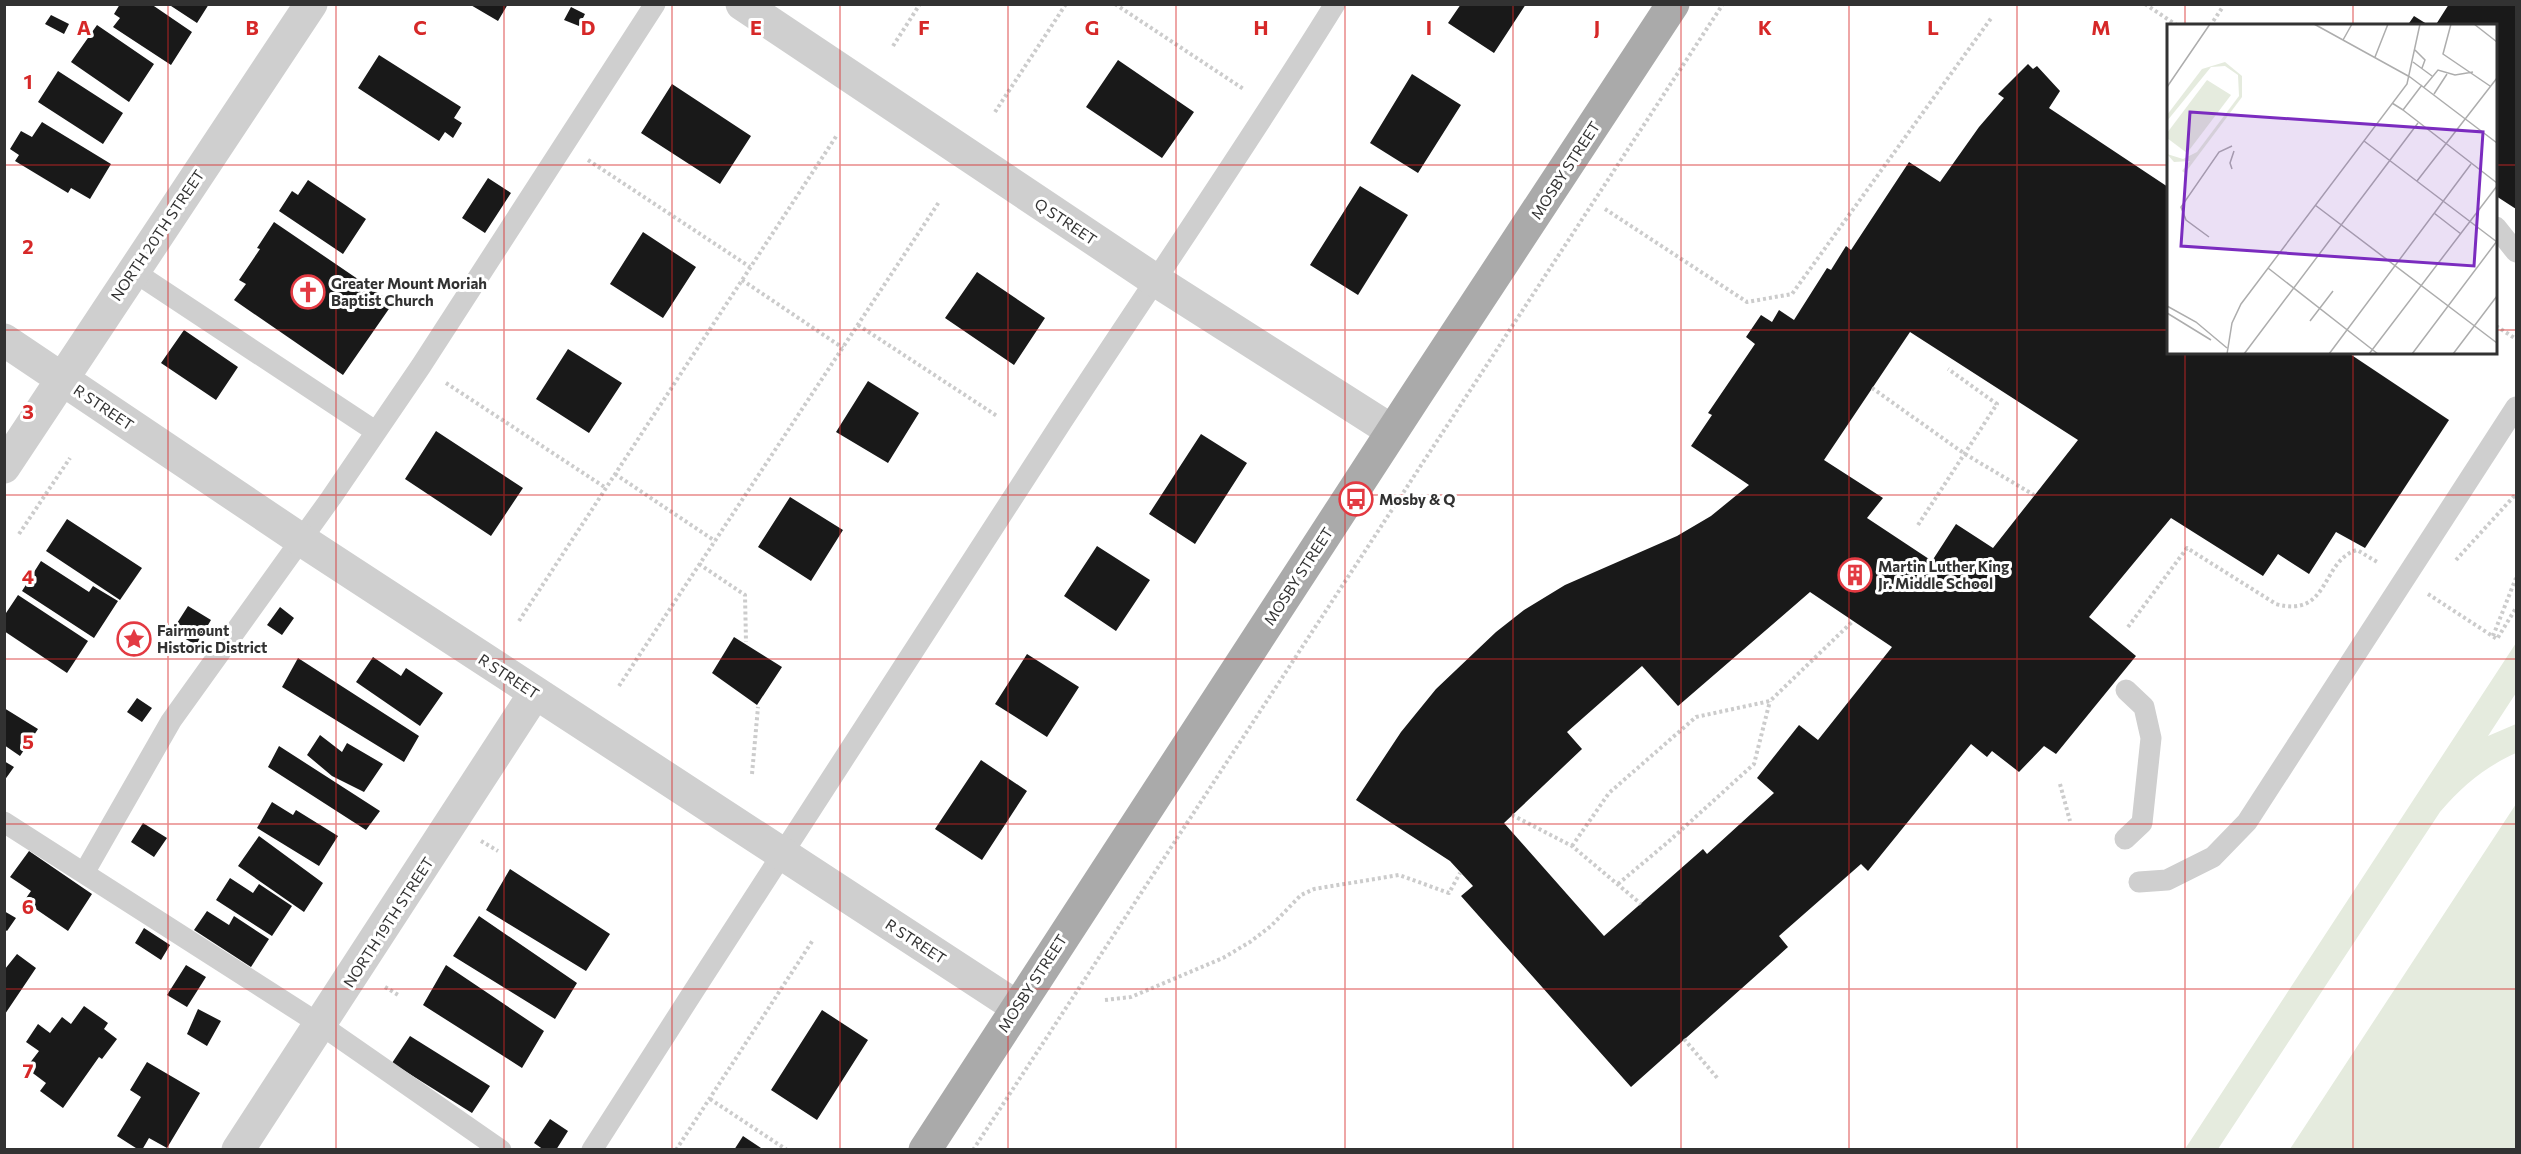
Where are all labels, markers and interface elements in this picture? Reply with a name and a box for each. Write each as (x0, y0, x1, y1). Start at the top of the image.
text: A (77, 15, 91, 39)
text: B (245, 15, 259, 39)
text: C (413, 15, 427, 39)
text: D (581, 15, 595, 39)
text: E (750, 15, 762, 39)
text: F (918, 15, 930, 39)
text: G (1085, 15, 1099, 39)
text: H (1254, 15, 1269, 39)
text: I (1426, 15, 1432, 39)
text: J (1594, 15, 1600, 39)
text: K (1758, 15, 1772, 39)
text: L (1927, 15, 1939, 39)
text: M (2091, 15, 2111, 39)
inset map (2167, 24, 2497, 354)
text: 1 (23, 69, 33, 93)
street label: MOSBY STREET (1527, 117, 1604, 222)
street label: NORTH 20TH STREET (106, 166, 208, 304)
street label: Q STREET (1032, 194, 1101, 248)
text: 2 (22, 234, 34, 258)
church icon: Greater Mount Moriah Baptist Church (290, 274, 326, 310)
place label: Greater Mount Moriah Baptist Church (331, 274, 487, 309)
street label: R STREET (71, 380, 138, 434)
text: 3 (22, 399, 34, 423)
bus stop icon: Mosby & Q (1338, 481, 1374, 517)
place label: Mosby & Q (1379, 490, 1455, 508)
street label: MOSBY STREET (1260, 523, 1337, 628)
building icon: Martin Luther King Jr. Middle School (1837, 557, 1873, 593)
place label: Martin Luther King Jr. Middle School (1878, 557, 2009, 592)
text: 4 (22, 564, 34, 588)
place icon: Fairmount Historic District (116, 621, 152, 657)
place label: Fairmount Historic District (157, 621, 267, 656)
street label: R STREET (475, 650, 543, 702)
text: 5 (22, 729, 34, 753)
street label: NORTH 19TH STREET (339, 853, 437, 990)
text: 6 (22, 894, 34, 918)
street label: R STREET (882, 915, 950, 967)
street label: MOSBY STREET (994, 930, 1071, 1035)
text: 7 (23, 1058, 34, 1082)

